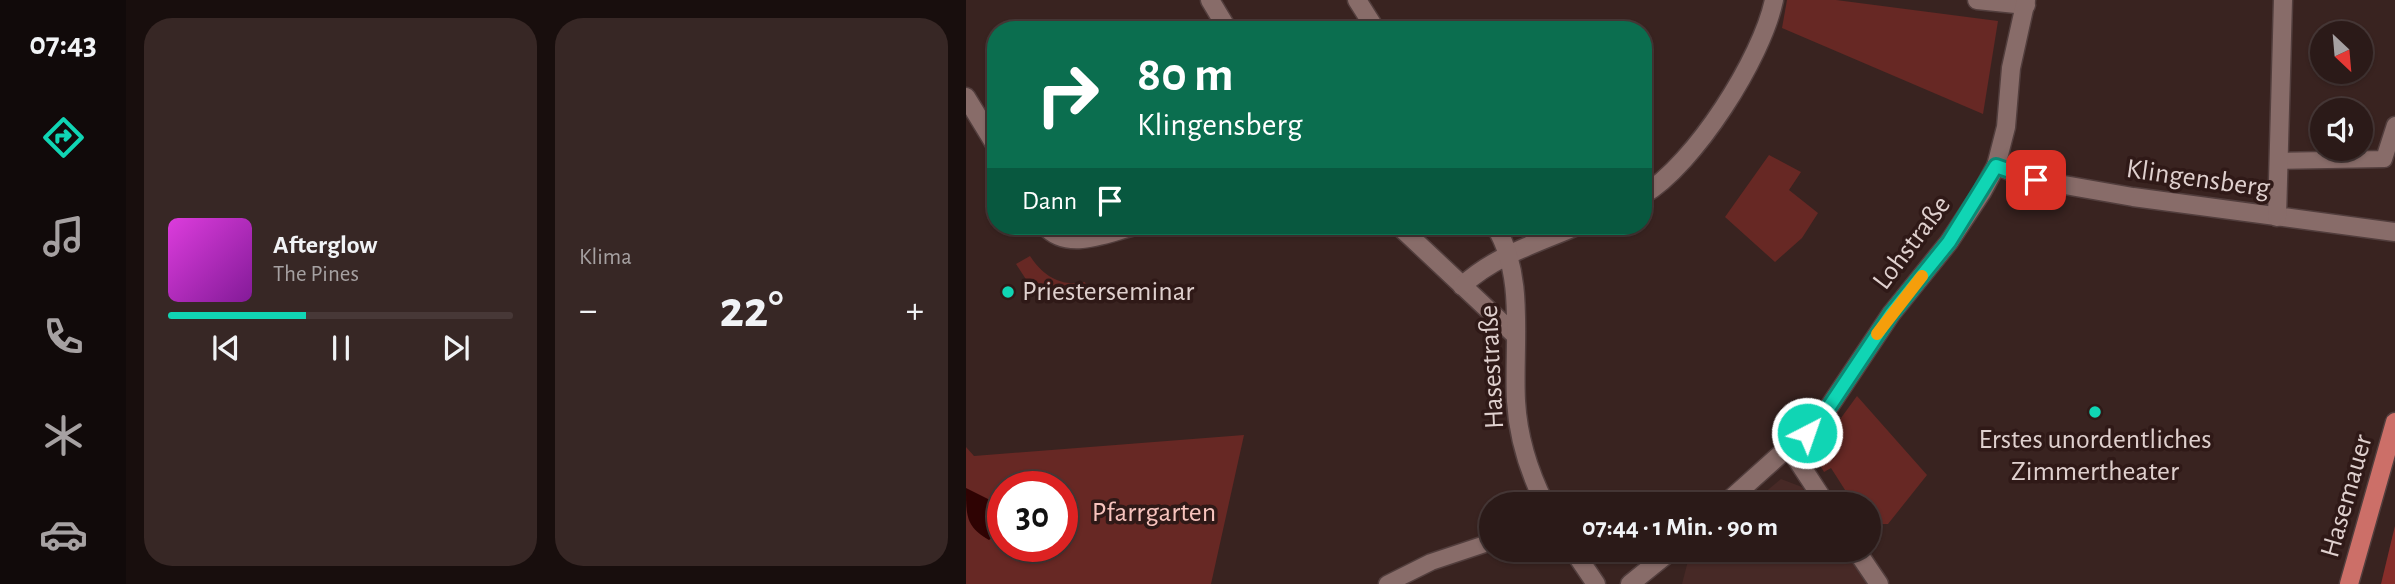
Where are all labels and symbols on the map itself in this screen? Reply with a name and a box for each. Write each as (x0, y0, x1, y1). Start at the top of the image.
north arrow (2310, 21, 2373, 84)
pin (2006, 150, 2066, 210)
street label: Klingensberg (2124, 155, 2272, 203)
street label: Lohstraße (1868, 191, 1956, 295)
place label: Priesterseminar (1022, 278, 1194, 306)
marker: Priesterseminar (1000, 284, 1016, 300)
street label: Hasestraße (1475, 304, 1509, 430)
position arrow (1770, 396, 1844, 470)
marker: Erstes unordentliches Zimmertheater (2087, 404, 2103, 420)
place label: Erstes unordentliches Zimmertheater (1978, 426, 2212, 486)
street label: Hasemauer (2316, 431, 2378, 561)
speed limit sign: 30 (987, 471, 1078, 562)
park label: Pfarrgarten (1092, 499, 1216, 527)

